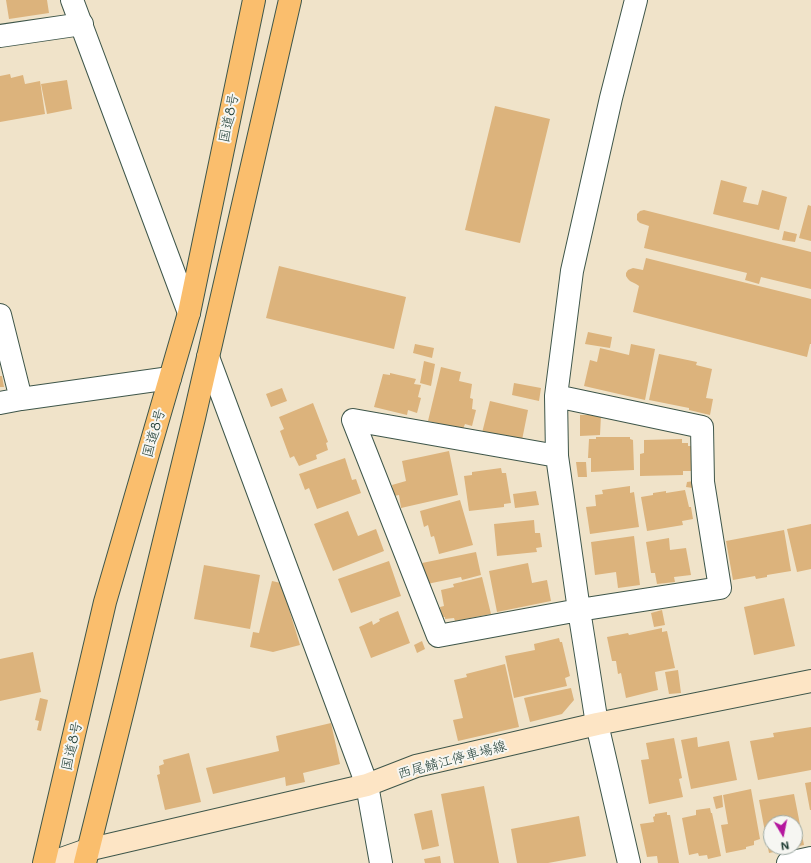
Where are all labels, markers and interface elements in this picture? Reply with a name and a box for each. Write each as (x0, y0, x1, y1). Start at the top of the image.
street label: 国道8号 (216, 92, 242, 144)
street label: 国道8号 (139, 406, 169, 460)
street label: 国道8号 (58, 720, 86, 772)
street label: 西尾鯖江停車場線 (396, 737, 508, 783)
north arrow (763, 815, 803, 855)
text: N (780, 838, 790, 854)

